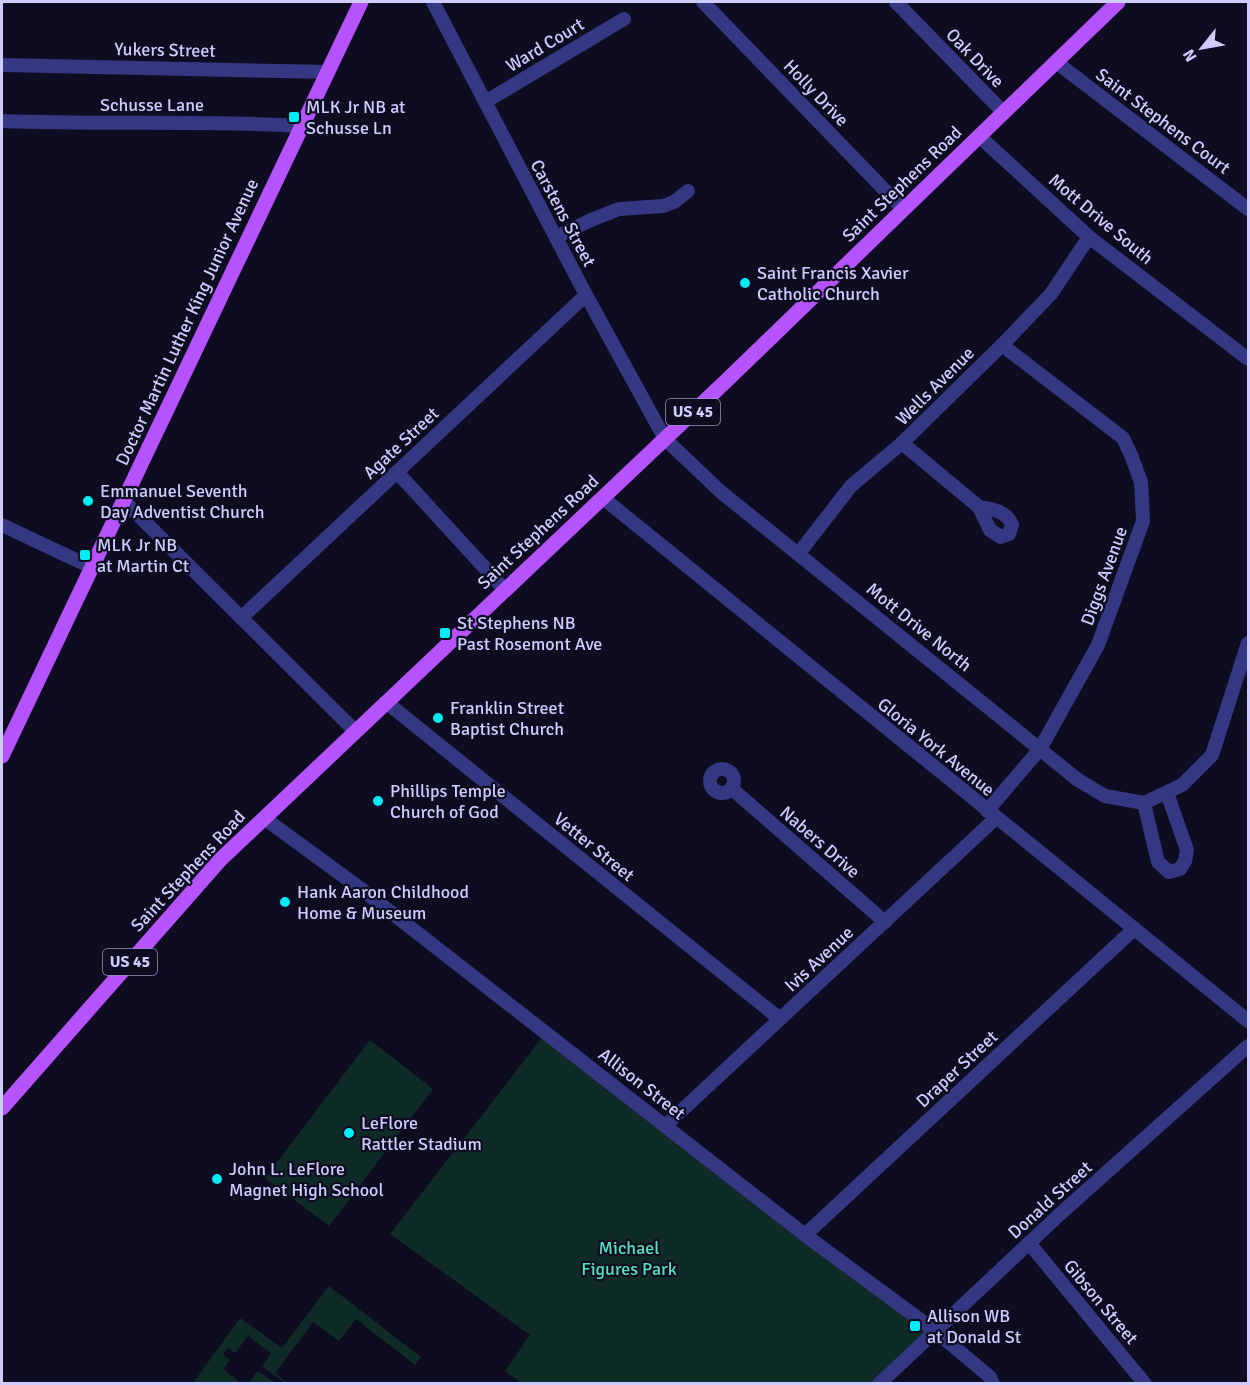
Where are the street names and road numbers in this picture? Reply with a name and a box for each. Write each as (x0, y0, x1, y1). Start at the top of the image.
street label: Ward Court (502, 13, 588, 77)
street label: Oak Drive (941, 24, 1009, 92)
street label: Yukers Street (114, 38, 216, 62)
street label: Holly Drive (779, 55, 853, 131)
street label: Saint Stephens Court (1091, 63, 1235, 179)
street label: Schusse Lane (100, 94, 204, 116)
street label: Saint Stephens Road (838, 121, 966, 247)
street label: Carstens Street (526, 156, 600, 270)
street label: Mott Drive South (1044, 169, 1158, 269)
street label: Doctor Martin Luther King Junior Avenue (111, 175, 263, 469)
street label: Wells Avenue (891, 342, 979, 430)
road number: US 45 (666, 399, 720, 425)
street label: Agate Street (359, 402, 443, 484)
street label: Saint Stephens Road (473, 470, 603, 594)
street label: Diggs Avenue (1076, 524, 1132, 628)
street label: Mott Drive North (862, 578, 976, 676)
street label: Gloria York Avenue (873, 693, 999, 801)
street label: Nabers Drive (776, 801, 864, 883)
street label: Saint Stephens Road (126, 806, 250, 936)
street label: Vetter Street (549, 808, 639, 886)
street label: Ivis Avenue (780, 922, 858, 996)
road number: US 45 (103, 949, 157, 975)
street label: Draper Street (912, 1026, 1002, 1112)
street label: Allison Street (594, 1043, 690, 1125)
street label: Donald Street (1003, 1157, 1097, 1243)
street label: Gibson Street (1059, 1255, 1143, 1349)

